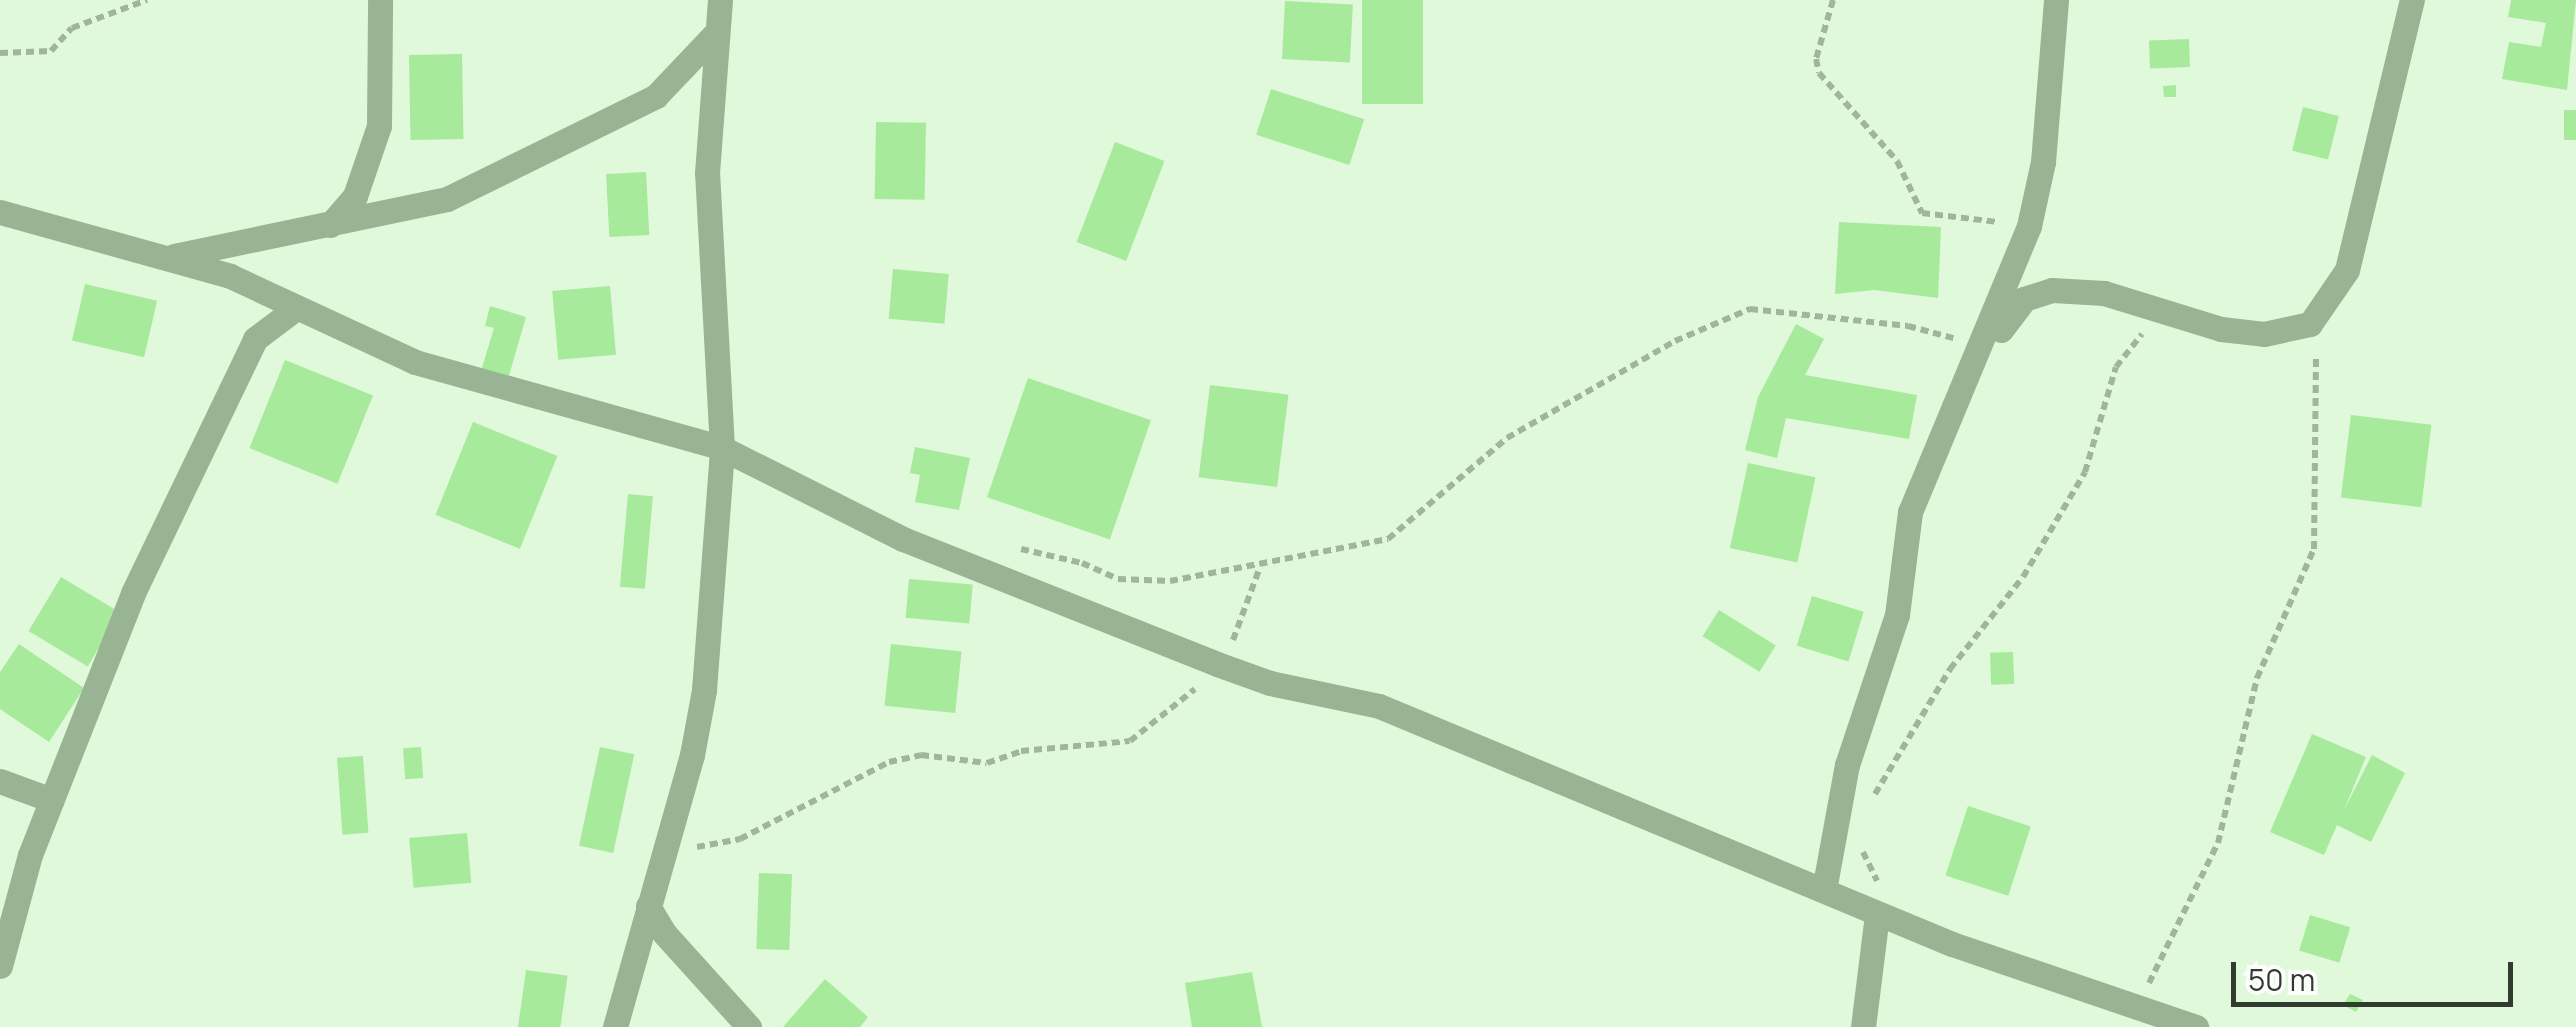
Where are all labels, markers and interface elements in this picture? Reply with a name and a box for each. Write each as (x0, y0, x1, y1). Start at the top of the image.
scale bar (2236, 942, 2518, 1004)
text: 50 m (2248, 959, 2315, 1000)

